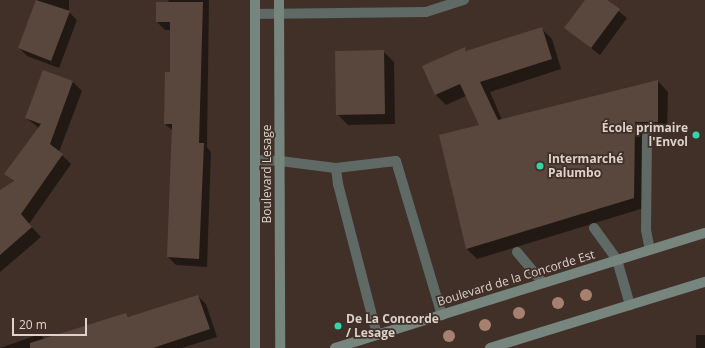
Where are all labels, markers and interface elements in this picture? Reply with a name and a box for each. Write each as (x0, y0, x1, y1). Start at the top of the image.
place label: École primaire l'Envol (602, 121, 688, 149)
street label: Boulevard Lesage (260, 125, 274, 223)
marker: École primaire l'Envol (691, 130, 701, 140)
place label: Intermarché Palumbo (548, 152, 623, 180)
marker: Intermarché Palumbo (535, 161, 545, 171)
street label: Boulevard de la Concorde Est (435, 247, 597, 309)
scale bar (14, 310, 89, 336)
place label: De La Concorde / Lesage (346, 312, 439, 340)
text: 20 m (19, 316, 47, 333)
marker: De La Concorde / Lesage (333, 321, 343, 331)

